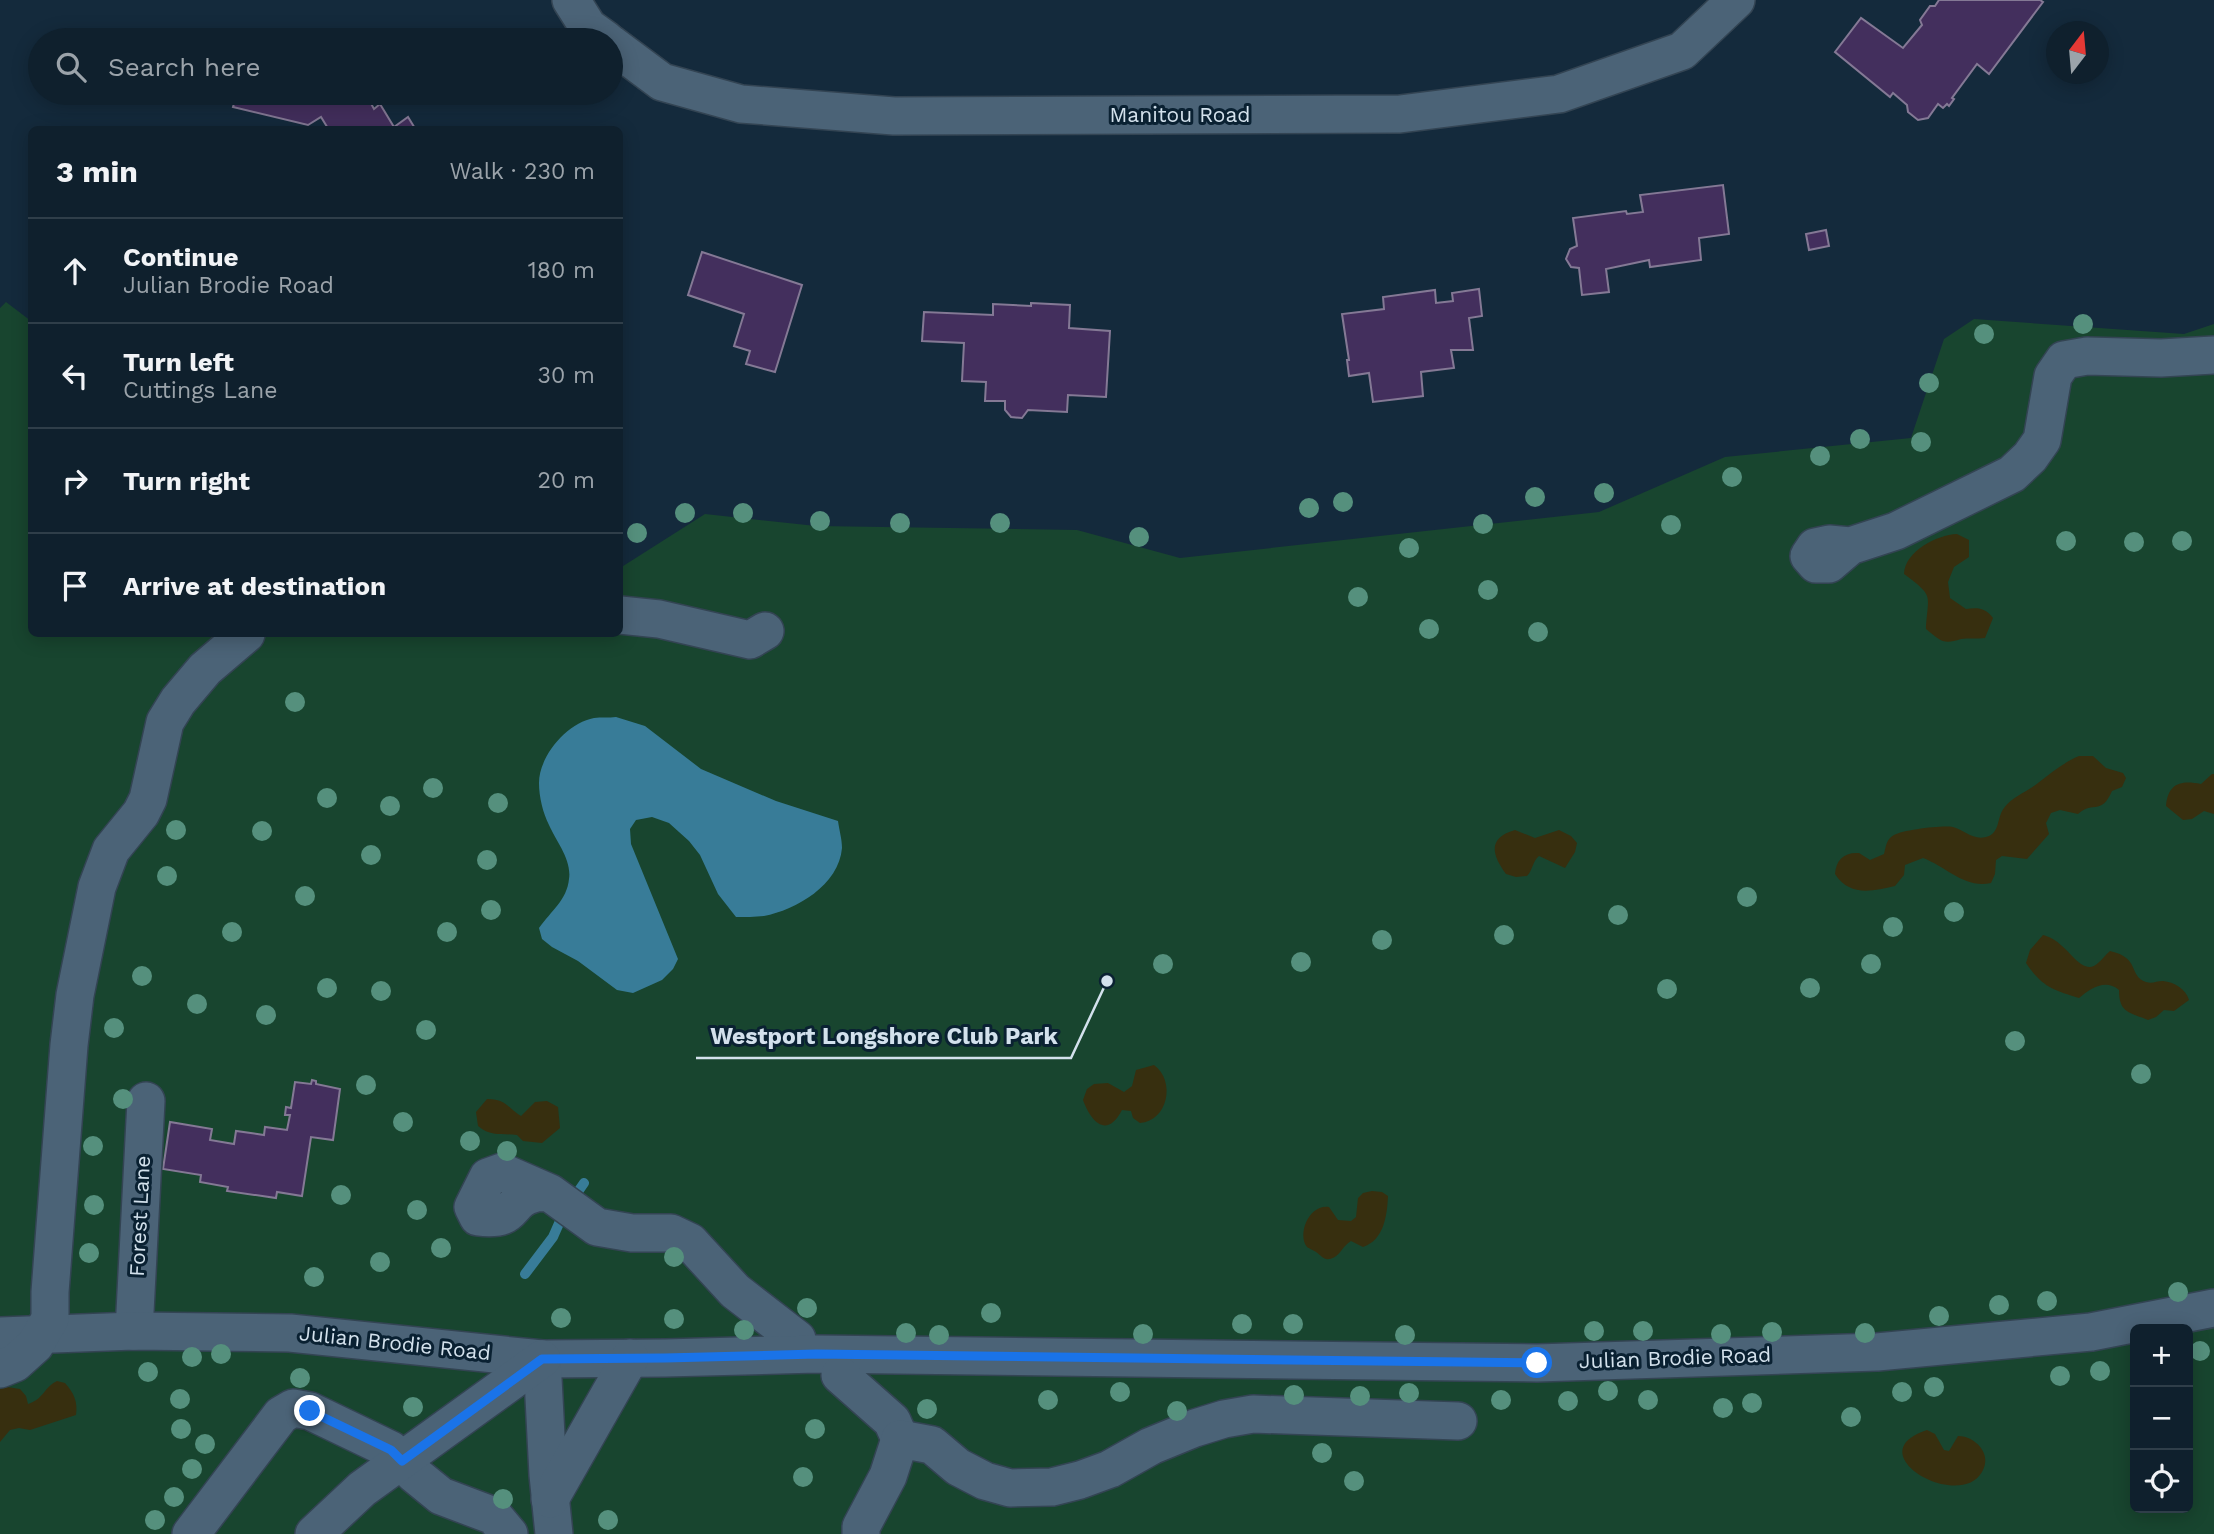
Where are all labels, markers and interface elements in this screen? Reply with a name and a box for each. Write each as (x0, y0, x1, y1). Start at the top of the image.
north arrow (2046, 21, 2109, 84)
search box (28, 28, 623, 105)
icon: search (52, 48, 90, 86)
text: Search here (108, 52, 260, 82)
street label: Manitou Road (1109, 102, 1251, 127)
text: 3 min (56, 154, 138, 189)
text: Walk · 230 m (449, 158, 595, 185)
text: Continue (123, 242, 239, 272)
icon: ahead (56, 252, 94, 290)
text: 180 m (528, 257, 595, 284)
text: Julian Brodie Road (123, 272, 334, 299)
text: Turn left (123, 347, 234, 377)
icon: left (56, 357, 94, 395)
text: 30 m (538, 362, 595, 389)
text: Cuttings Lane (123, 377, 278, 404)
icon: right (56, 462, 94, 500)
text: Turn right (123, 466, 250, 496)
text: 20 m (538, 467, 595, 494)
icon: arrive (56, 567, 94, 605)
text: Arrive at destination (123, 571, 386, 601)
callout: Westport Longshore Club Park (696, 1014, 1071, 1058)
text: Westport Longshore Club Park (710, 1023, 1059, 1050)
street label: Forest Lane (124, 1155, 155, 1277)
street label: Julian Brodie Road (298, 1320, 492, 1365)
map controls (2130, 1324, 2193, 1513)
button: + (2130, 1324, 2193, 1387)
street label: Julian Brodie Road (1578, 1342, 1772, 1373)
route start (1521, 1347, 1552, 1378)
button: − (2130, 1387, 2193, 1450)
route end (294, 1395, 325, 1426)
button: locate (2130, 1450, 2193, 1513)

